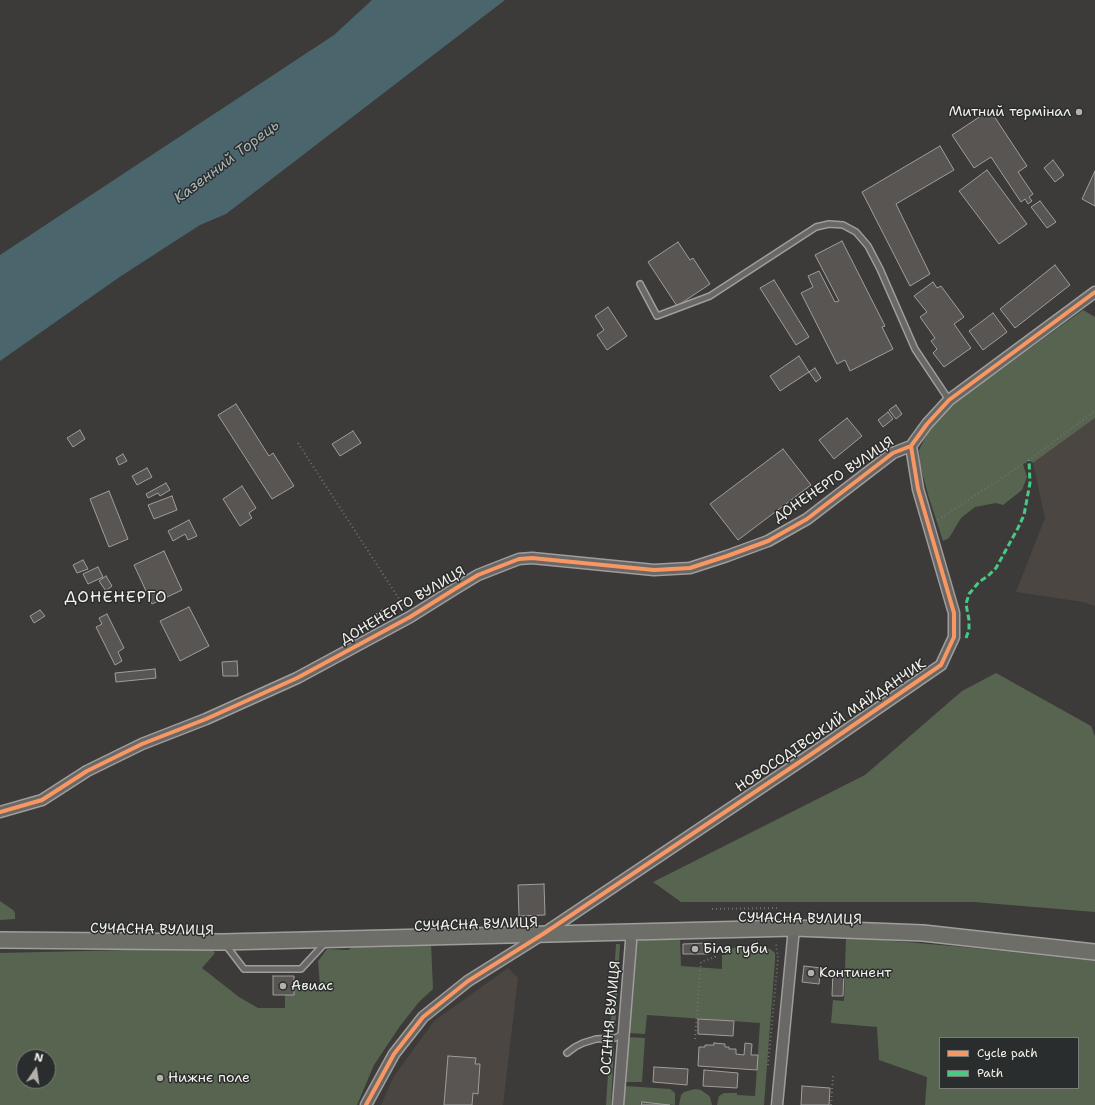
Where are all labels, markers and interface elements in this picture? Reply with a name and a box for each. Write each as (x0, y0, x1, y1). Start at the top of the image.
place label: Митний термінал (949, 104, 1071, 120)
marker: Митний термінал (1074, 107, 1084, 117)
water label: Казенний Торець (171, 116, 283, 208)
street label: ДОНЕНЕРГО ВУЛИЦЯ (771, 433, 897, 527)
street label: ДОНЕНЕРГО ВУЛИЦЯ (338, 563, 468, 649)
district label: ДОНЕНЕРГО (65, 588, 167, 608)
street label: НОВОСОДІВСЬКИЙ МАЙДАНЧИК (733, 656, 929, 796)
street label: СУЧАСНА ВУЛИЦЯ (738, 910, 862, 928)
street label: СУЧАСНА ВУЛИЦЯ (414, 914, 538, 936)
street label: СУЧАСНА ВУЛИЦЯ (90, 921, 214, 939)
place label: Біля губи (703, 941, 768, 957)
marker: Біля губи (690, 944, 700, 954)
street label: ОСІННЯ ВУЛИЦЯ (598, 960, 624, 1076)
place label: Континент (819, 965, 891, 981)
marker: Континент (806, 968, 816, 978)
place label: Авиас (291, 978, 333, 994)
marker: Авиас (278, 981, 288, 991)
legend (939, 1037, 1079, 1089)
text: Cycle path (977, 1045, 1038, 1061)
north arrow (16, 1049, 56, 1089)
text: N (33, 1050, 45, 1066)
text: Path (977, 1065, 1003, 1081)
place label: Нижнє поле (168, 1070, 250, 1086)
marker: Нижнє поле (155, 1073, 165, 1083)

